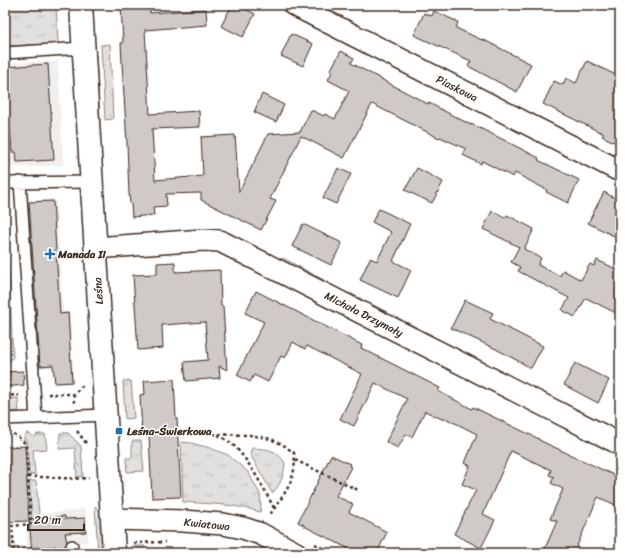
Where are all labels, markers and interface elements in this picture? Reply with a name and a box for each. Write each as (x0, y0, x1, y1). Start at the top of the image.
street label: Piaskowa (433, 70, 481, 107)
place label: Manada II (57, 245, 106, 264)
marker: Manada II (45, 249, 55, 259)
street label: Leśna (88, 276, 109, 305)
street label: Michała Drzymały (321, 286, 407, 343)
place label: Leśna-Świerkowa (127, 422, 212, 441)
marker: Leśna-Świerkowa (114, 426, 124, 436)
scale bar (28, 506, 84, 532)
text: 20 m (34, 509, 61, 531)
street label: Kwiatowa (183, 513, 231, 536)

